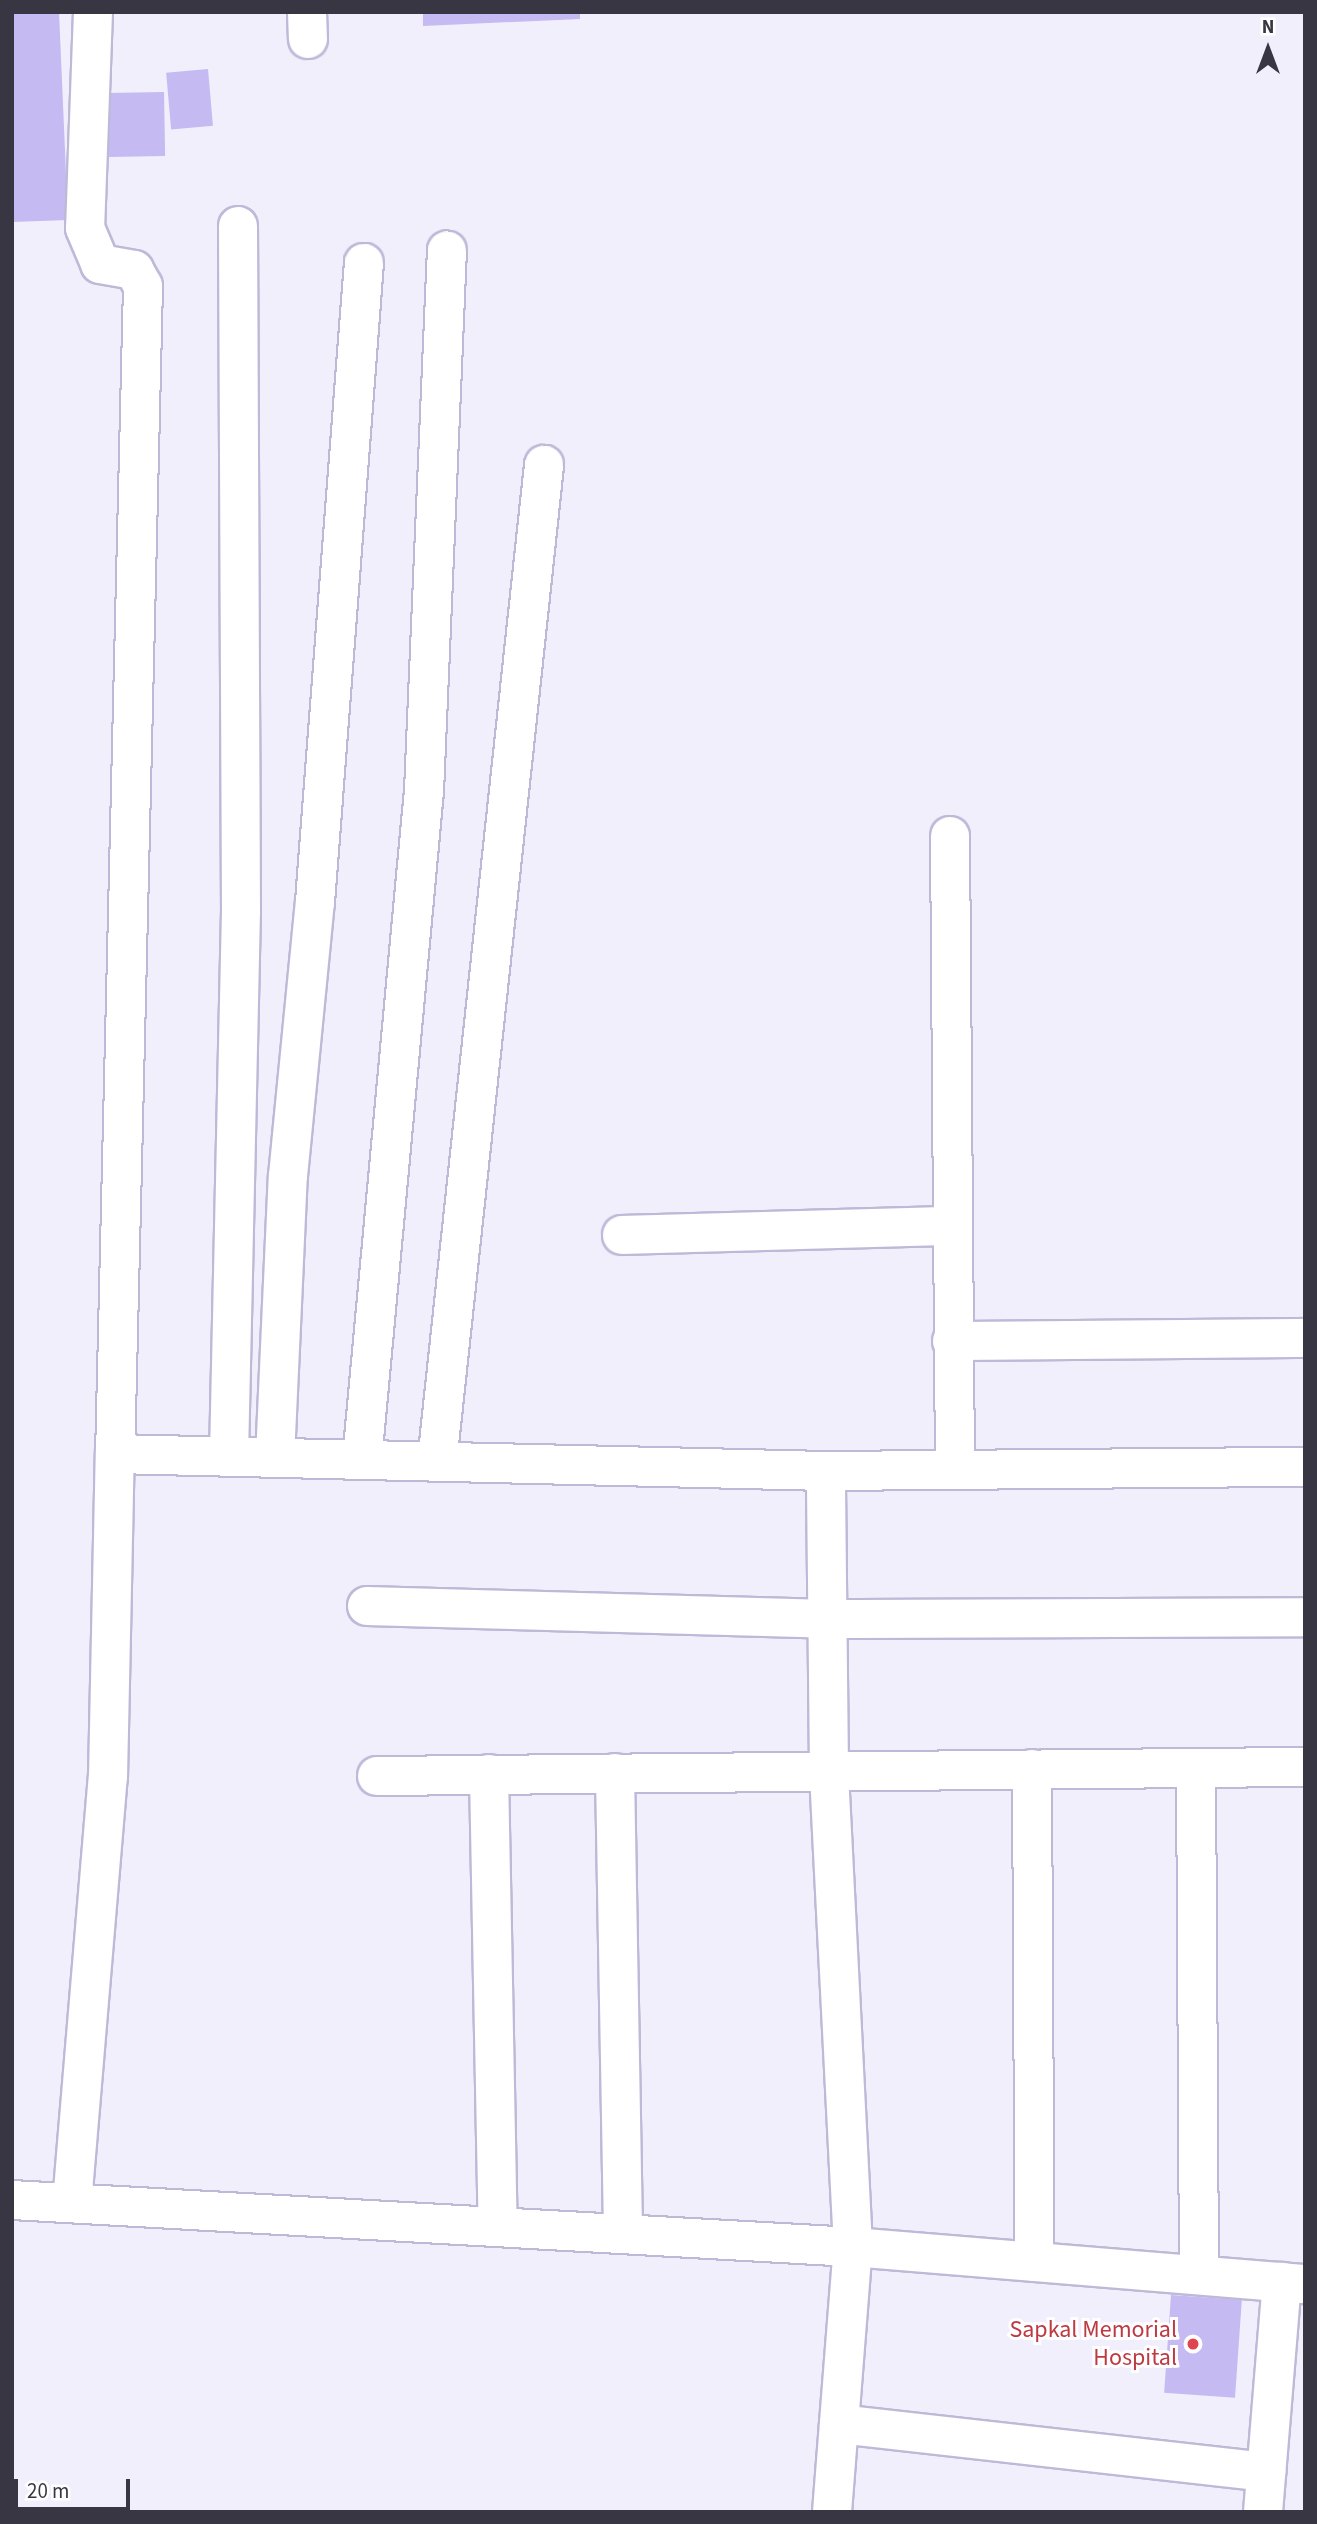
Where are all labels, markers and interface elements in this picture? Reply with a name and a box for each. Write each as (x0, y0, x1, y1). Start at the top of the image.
north arrow (1233, 14, 1303, 84)
text: N (1262, 14, 1274, 41)
place label: Sapkal Memorial Hospital (1009, 2316, 1177, 2372)
marker: Sapkal Memorial Hospital (1183, 2334, 1203, 2354)
scale bar (18, 2464, 133, 2508)
text: 20 m (27, 2476, 69, 2506)

